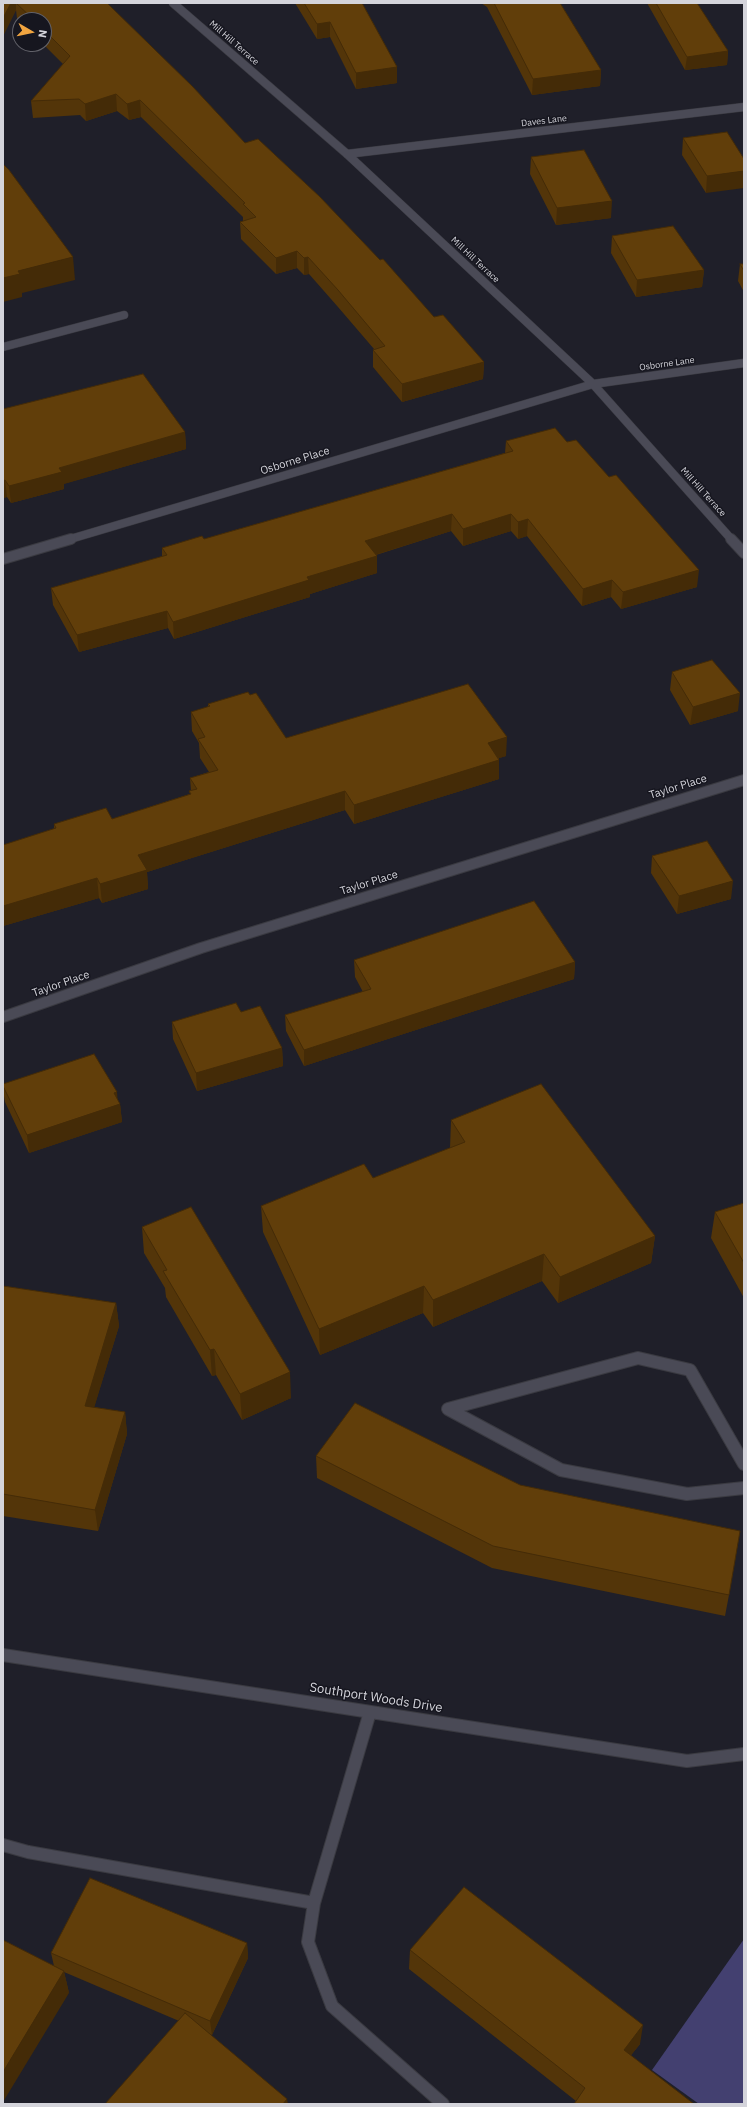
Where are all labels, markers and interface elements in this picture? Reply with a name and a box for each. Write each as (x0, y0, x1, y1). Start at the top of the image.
north arrow (12, 12, 52, 52)
street label: Mill Hill Terrace (207, 18, 261, 68)
text: N (35, 29, 50, 39)
street label: Daves Lane (521, 113, 567, 129)
street label: Mill Hill Terrace (448, 235, 502, 285)
street label: Osborne Lane (639, 355, 695, 373)
street label: Osborne Place (259, 444, 331, 478)
street label: Mill Hill Terrace (678, 465, 728, 519)
street label: Taylor Place (648, 772, 708, 802)
street label: Taylor Place (339, 868, 399, 898)
street label: Taylor Place (31, 968, 91, 1000)
street label: Southport Woods Drive (308, 1680, 444, 1716)

